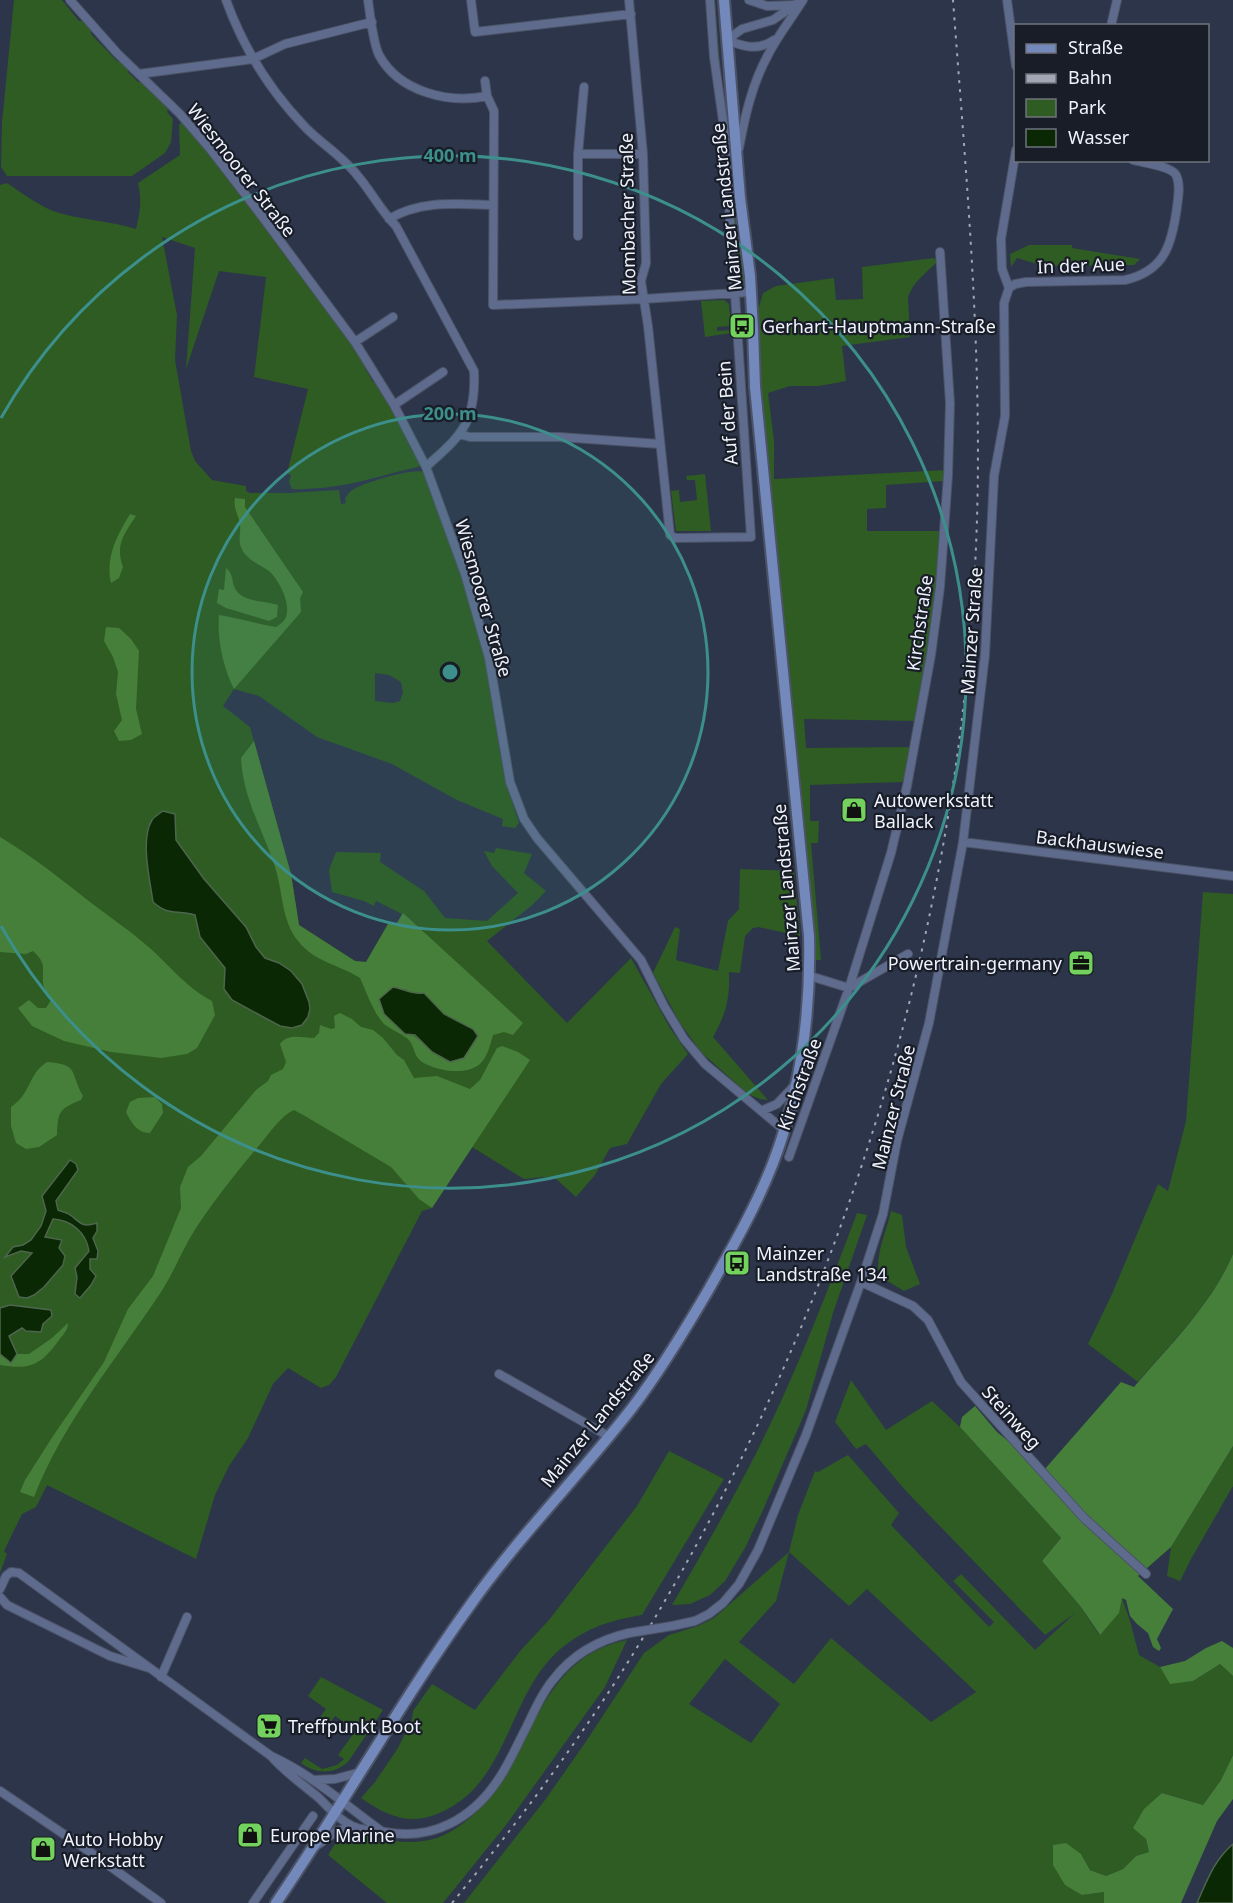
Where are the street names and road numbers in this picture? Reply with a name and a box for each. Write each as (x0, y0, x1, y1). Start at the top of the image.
street label: Wiesmoorer Straße (182, 98, 302, 242)
street label: Mainzer Landstraße (705, 122, 747, 292)
street label: Mombacher Straße (614, 133, 640, 295)
street label: In der Aue (1037, 251, 1125, 279)
street label: Auf der Bein (711, 360, 743, 466)
street label: Wiesmoorer Straße (450, 516, 518, 680)
street label: Mainzer Straße (955, 566, 987, 696)
street label: Kirchstraße (900, 574, 938, 672)
street label: Mainzer Landstraße (767, 803, 805, 973)
street label: Backhauswiese (1035, 824, 1165, 864)
street label: Kirchstraße (771, 1035, 827, 1133)
street label: Mainzer Straße (866, 1042, 920, 1172)
street label: Mainzer Landstraße (535, 1346, 659, 1492)
street label: Steinweg (977, 1380, 1047, 1454)

